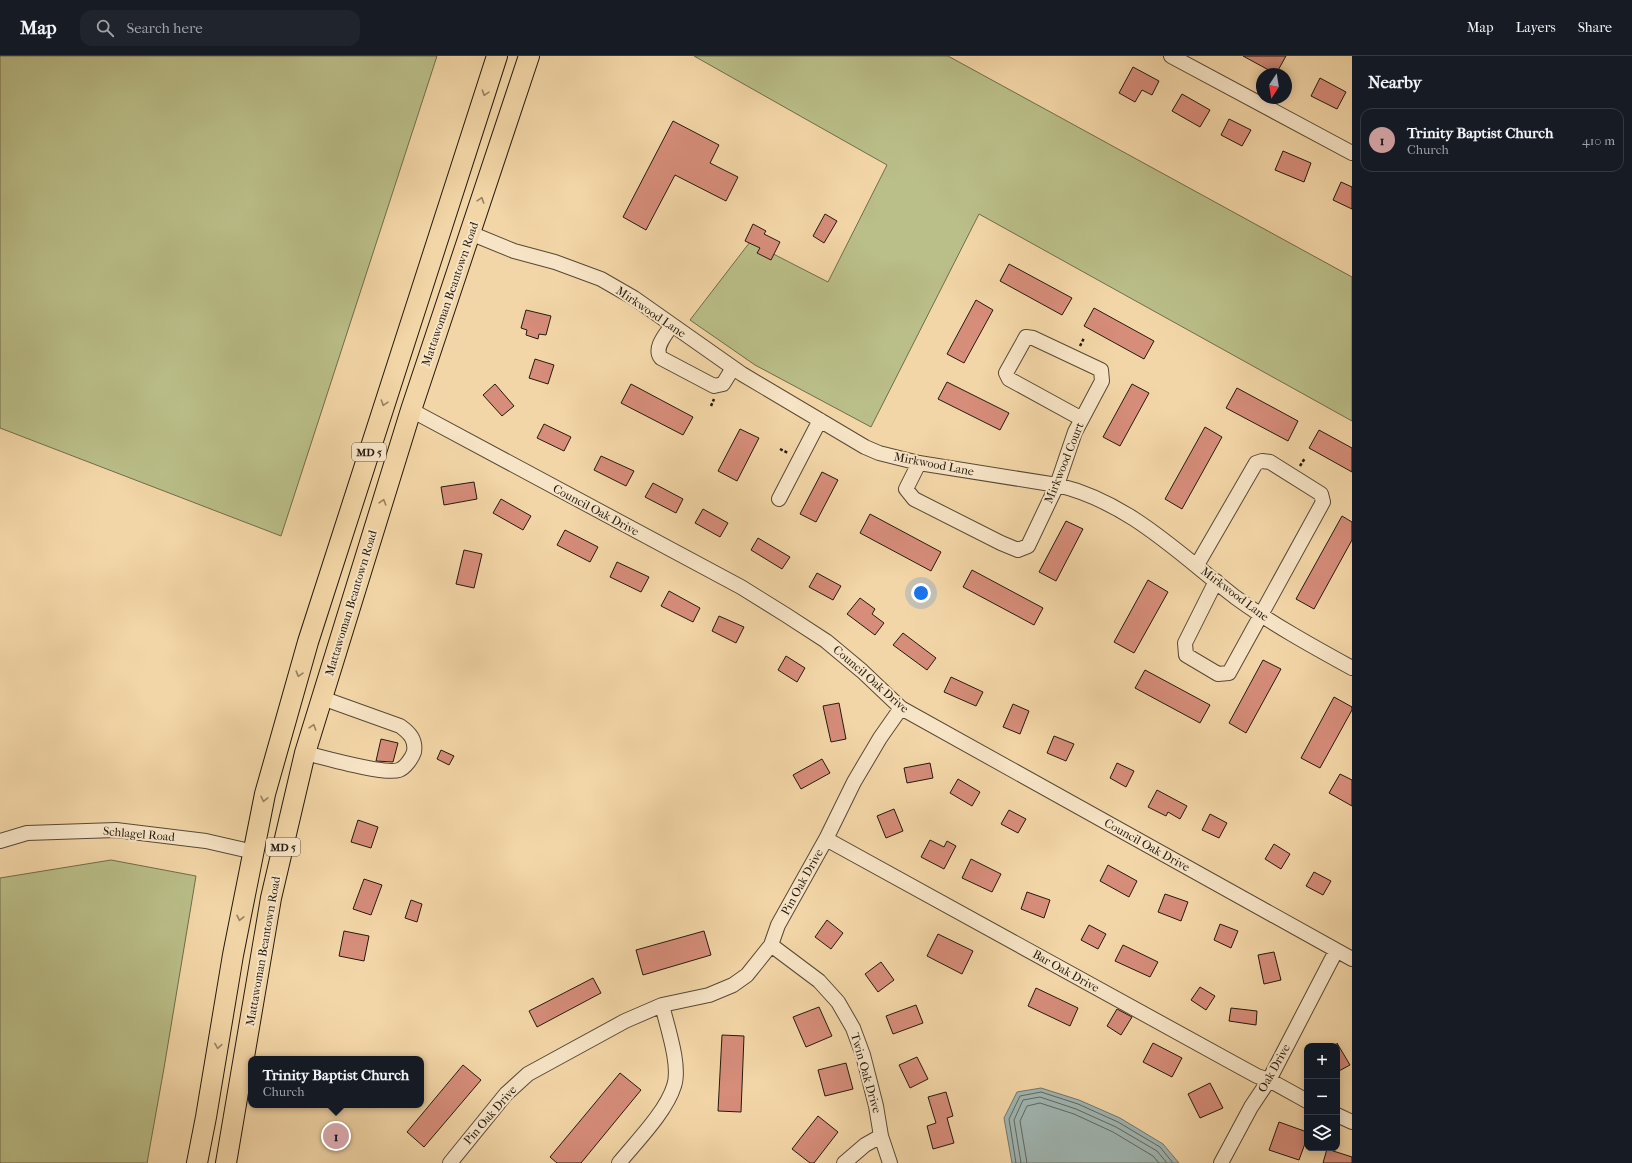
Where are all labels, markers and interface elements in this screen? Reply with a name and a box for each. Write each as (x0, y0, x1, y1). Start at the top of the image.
search box (80, 10, 360, 46)
text: Map (20, 17, 56, 39)
icon: search (94, 17, 116, 39)
text: Search here (126, 19, 203, 37)
text: Map (1467, 19, 1494, 36)
text: Layers (1516, 19, 1556, 36)
text: Share (1578, 19, 1612, 36)
north arrow (1256, 68, 1292, 104)
text: Nearby (1368, 72, 1422, 92)
one-way arrow (481, 89, 490, 96)
text: Trinity Baptist Church (1407, 124, 1553, 142)
text: 1 (1380, 133, 1384, 148)
text: 410 m (1582, 133, 1615, 148)
text: Church (1407, 142, 1449, 157)
one-way arrow (476, 197, 485, 204)
street label: Mattawoman Beantown Road (419, 220, 481, 368)
street label: Mirkwood Lane (613, 283, 689, 341)
one-way arrow (381, 399, 389, 406)
street label: Mirkwood Court (1041, 420, 1087, 505)
road number: MD 5 (352, 443, 386, 461)
street label: Mirkwood Lane (893, 449, 975, 479)
street label: Council Oak Drive (551, 481, 642, 539)
one-way arrow (378, 498, 387, 505)
street label: Mattawoman Beantown Road (322, 528, 380, 678)
street label: Mirkwood Lane (1198, 564, 1272, 624)
your location (911, 583, 931, 603)
street label: Council Oak Drive (830, 642, 912, 716)
one-way arrow (295, 670, 304, 677)
one-way arrow (308, 724, 317, 731)
one-way arrow (261, 796, 269, 802)
street label: Council Oak Drive (1102, 816, 1192, 874)
street label: Schlagel Road (103, 824, 176, 844)
road number: MD 5 (266, 838, 300, 856)
street label: Pin Oak Drive (778, 846, 826, 918)
street label: Mattawoman Beantown Road (243, 875, 283, 1027)
one-way arrow (237, 915, 245, 921)
street label: Bar Oak Drive (1030, 947, 1102, 995)
street label: Twin Oak Drive (848, 1031, 884, 1115)
street label: Oak Drive (1255, 1041, 1293, 1095)
one-way arrow (214, 1043, 223, 1049)
map controls (1304, 1043, 1340, 1151)
button: + (1304, 1043, 1340, 1079)
popup (248, 1056, 424, 1108)
text: Trinity Baptist Church (263, 1066, 409, 1084)
button: − (1304, 1079, 1340, 1115)
street label: Pin Oak Drive (461, 1083, 519, 1147)
text: Church (263, 1084, 305, 1099)
button: layers (1304, 1115, 1340, 1151)
pin: 1 (323, 1121, 349, 1151)

